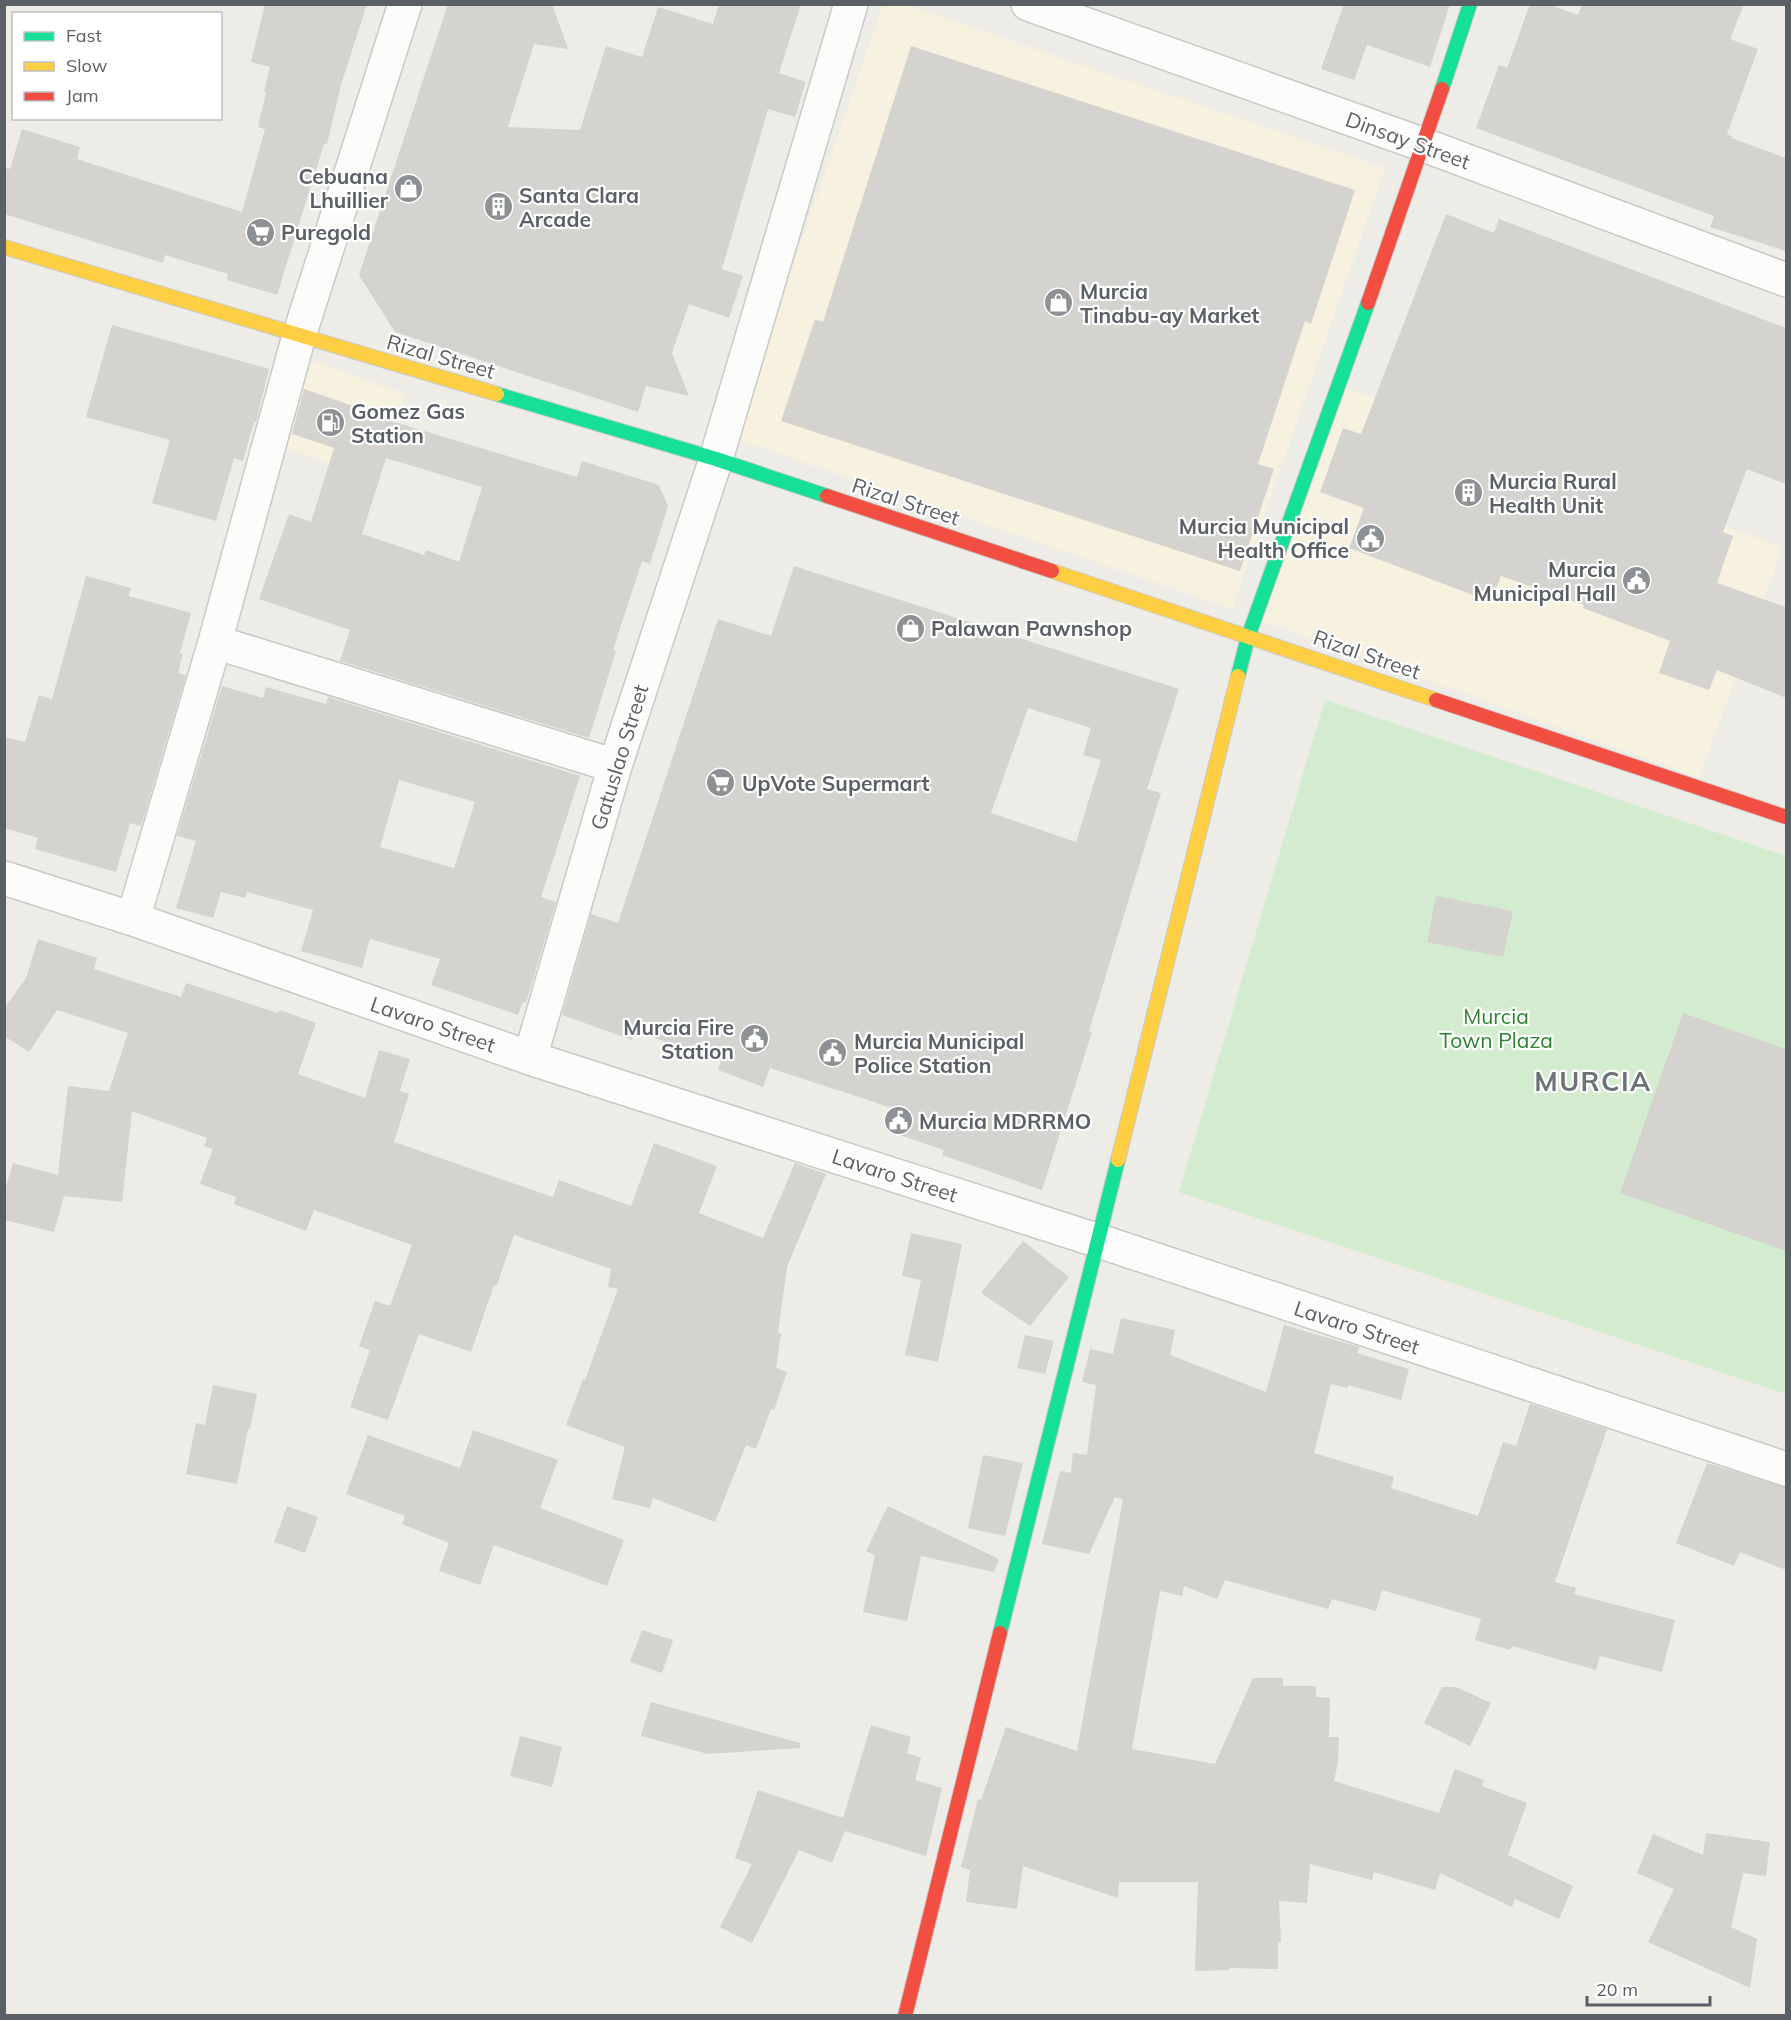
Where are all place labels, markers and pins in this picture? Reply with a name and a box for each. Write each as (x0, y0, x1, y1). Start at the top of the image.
place label: Cebuana Lhuillier (299, 163, 389, 213)
shop icon: Cebuana Lhuillier (393, 172, 425, 204)
place label: Santa Clara Arcade (519, 182, 639, 232)
building icon: Santa Clara Arcade (482, 191, 514, 223)
supermarket icon: Puregold (244, 216, 276, 248)
place label: Puregold (281, 219, 371, 245)
place label: Murcia Tinabu-ay Market (1080, 278, 1259, 328)
shop icon: Murcia Tinabu-ay Market (1043, 287, 1075, 319)
place label: Gomez Gas Station (351, 398, 465, 448)
fuel station icon: Gomez Gas Station (314, 407, 346, 439)
place label: Murcia Rural Health Unit (1489, 468, 1617, 518)
building icon: Murcia Rural Health Unit (1452, 477, 1484, 509)
place label: Murcia Municipal Health Office (1179, 513, 1349, 563)
public building icon: Murcia Municipal Health Office (1354, 522, 1386, 554)
place label: Murcia Municipal Hall (1473, 556, 1616, 606)
public building icon: Murcia Municipal Hall (1621, 565, 1653, 597)
shop icon: Palawan Pawnshop (894, 612, 926, 644)
place label: Palawan Pawnshop (931, 615, 1132, 641)
supermarket icon: UpVote Supermart (705, 767, 737, 799)
place label: UpVote Supermart (742, 770, 929, 796)
place label: Murcia Fire Station (623, 1014, 734, 1064)
public building icon: Murcia Fire Station (739, 1023, 771, 1055)
place label: Murcia Municipal Police Station (854, 1028, 1024, 1078)
public building icon: Murcia Municipal Police Station (817, 1037, 849, 1069)
public building icon: Murcia MDRRMO (882, 1105, 914, 1137)
place label: Murcia MDRRMO (919, 1108, 1091, 1134)

